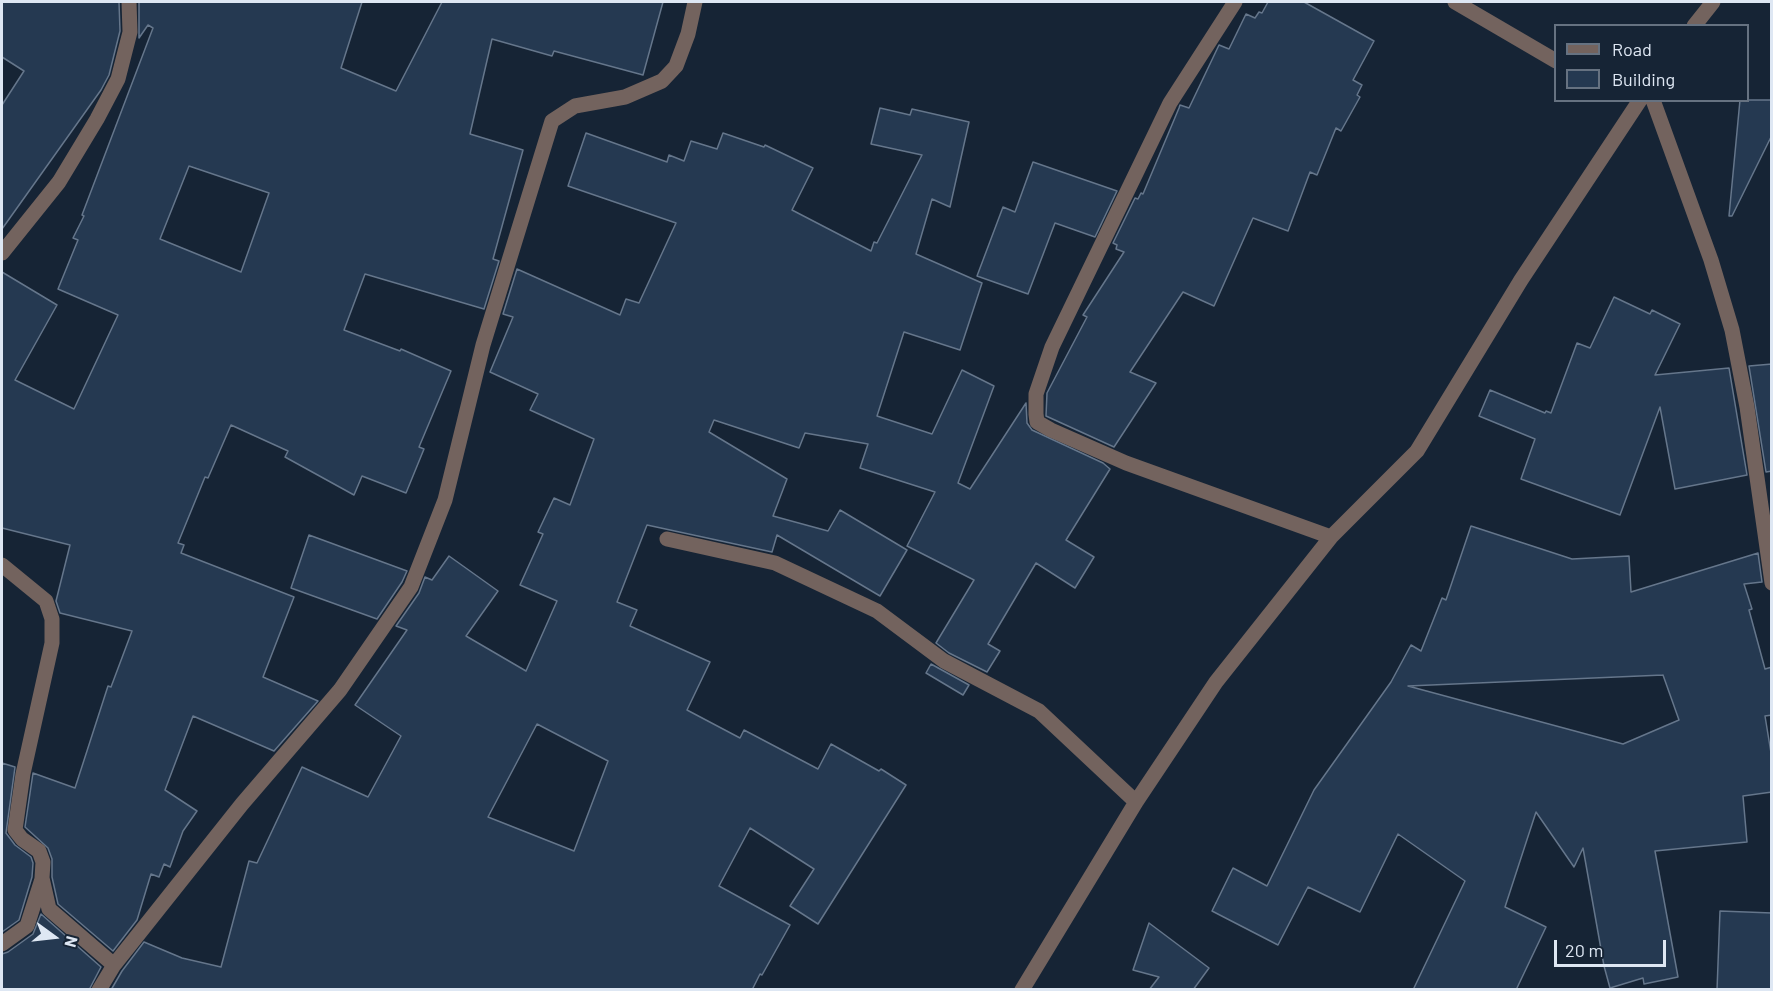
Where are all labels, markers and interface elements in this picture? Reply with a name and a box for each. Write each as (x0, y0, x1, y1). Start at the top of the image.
legend (1554, 24, 1749, 102)
text: Road (1612, 38, 1652, 60)
text: Building (1612, 68, 1675, 90)
north arrow (24, 907, 84, 967)
scale bar (1557, 928, 1670, 966)
text: N (61, 934, 82, 949)
text: 20 m (1565, 939, 1603, 961)

